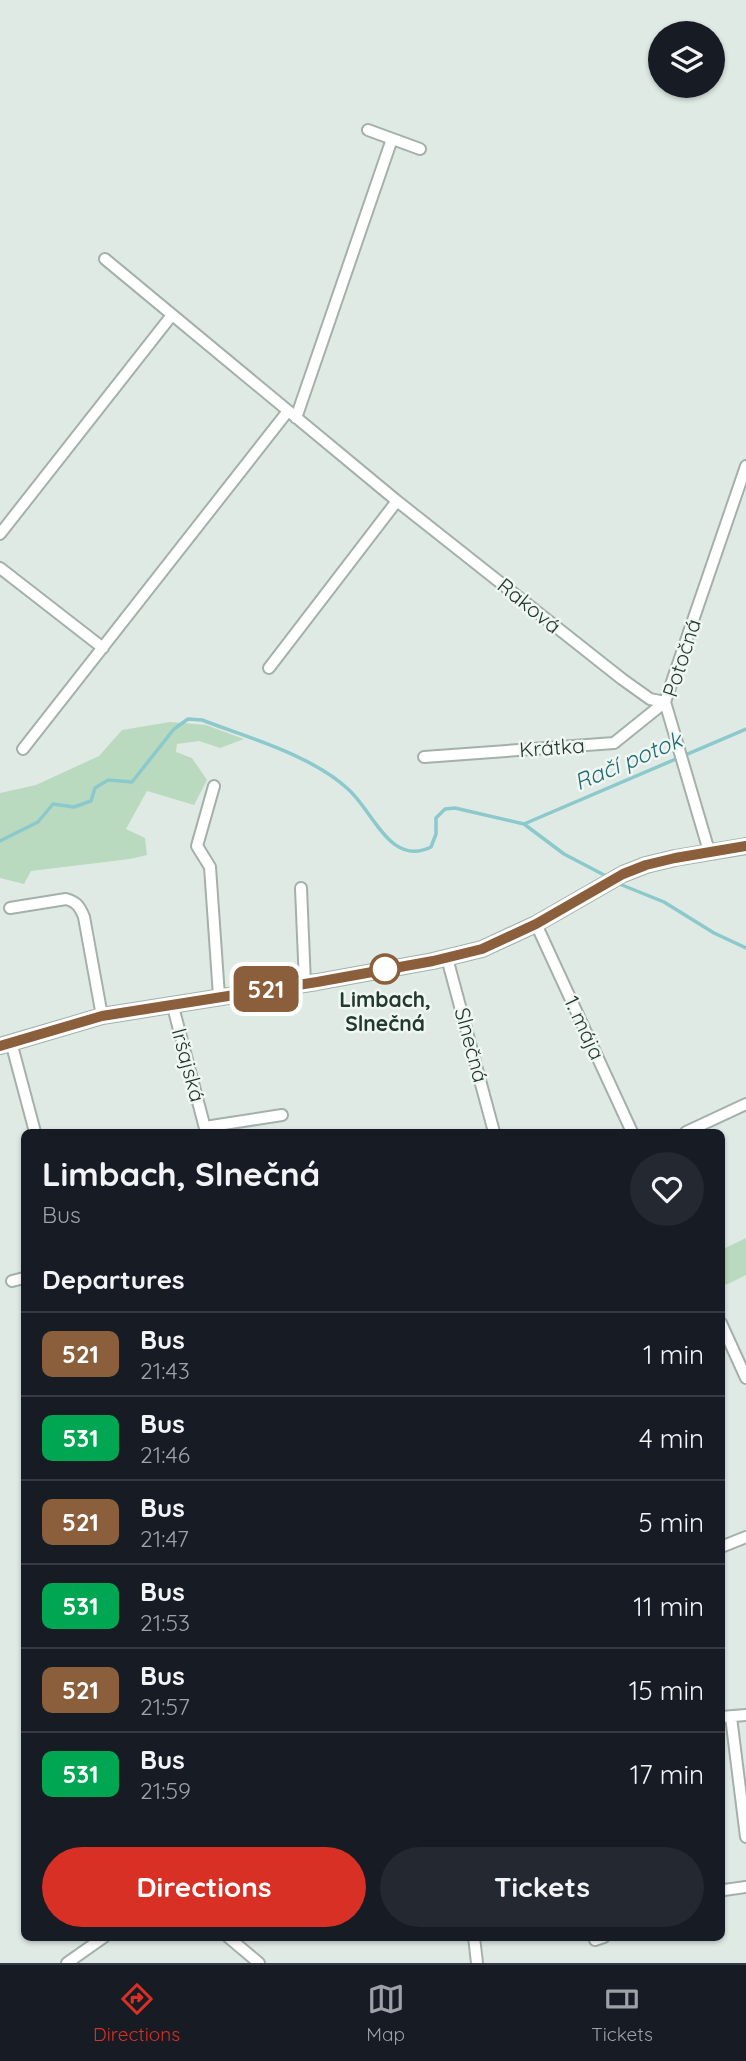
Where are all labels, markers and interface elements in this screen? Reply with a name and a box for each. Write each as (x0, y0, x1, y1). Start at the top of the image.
map controls (648, 21, 725, 98)
button: layers (648, 21, 725, 98)
street label: Raková (493, 572, 567, 639)
street label: Potočná (656, 615, 706, 700)
water label: Račí potok (570, 724, 688, 796)
street label: Krátka (518, 732, 586, 762)
marker: Limbach, Slnečná (370, 954, 400, 984)
line badge: 521 (226, 966, 306, 1012)
text: 521 (248, 974, 284, 1004)
place label: Limbach, Slnečná (339, 986, 431, 1036)
street label: 1. mája (559, 991, 611, 1064)
street label: Slnečná (450, 1004, 494, 1085)
street label: Iršajská (167, 1025, 211, 1104)
button: heart (630, 1152, 704, 1226)
text: Limbach, Slnečná (42, 1153, 320, 1194)
text: Bus (42, 1200, 81, 1229)
text: Departures (42, 1263, 185, 1296)
text: Bus (140, 1323, 185, 1356)
text: 1 min (643, 1338, 704, 1371)
text: 521 (62, 1339, 99, 1369)
text: 21:43 (140, 1356, 190, 1385)
text: Bus (140, 1407, 185, 1440)
text: 4 min (639, 1422, 704, 1455)
text: 531 (62, 1423, 99, 1453)
text: 21:46 (140, 1440, 190, 1469)
text: Bus (140, 1491, 185, 1524)
text: 5 min (638, 1506, 704, 1539)
text: 521 (62, 1507, 99, 1537)
text: 21:47 (140, 1524, 189, 1553)
text: Bus (140, 1575, 185, 1608)
text: 11 min (633, 1590, 704, 1623)
text: 531 (62, 1591, 99, 1621)
text: 21:53 (140, 1608, 190, 1637)
text: Bus (140, 1659, 185, 1692)
text: 15 min (629, 1674, 704, 1707)
text: 521 (62, 1675, 99, 1705)
text: 21:57 (140, 1692, 190, 1721)
text: Bus (140, 1743, 185, 1776)
text: 17 min (630, 1758, 704, 1791)
text: 531 (62, 1759, 99, 1789)
text: 21:59 (140, 1776, 191, 1805)
button: Directions (42, 1847, 366, 1927)
button: Tickets (380, 1847, 704, 1927)
tab: Directions (93, 1980, 180, 2046)
tab: Map (366, 1980, 405, 2046)
tab: Tickets (591, 1980, 653, 2046)

